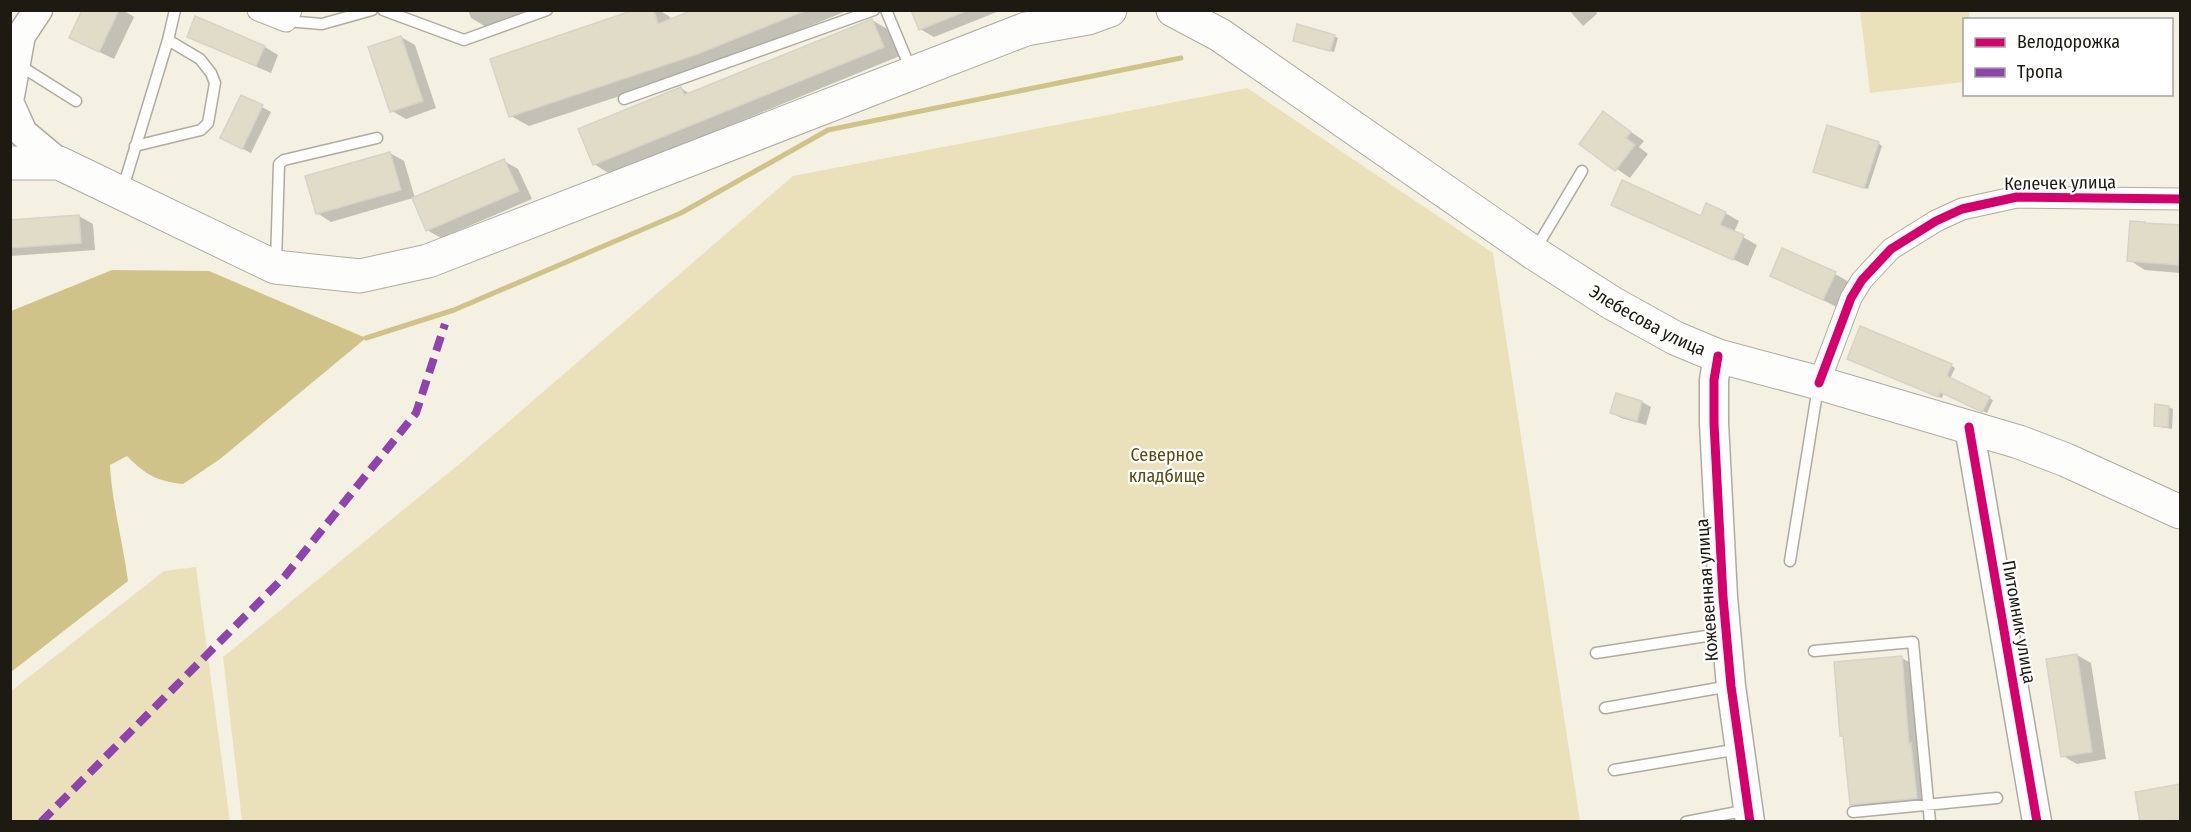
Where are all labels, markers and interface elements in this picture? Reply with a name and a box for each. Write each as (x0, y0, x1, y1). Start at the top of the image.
legend (1963, 18, 2173, 96)
text: Велодорожка (2017, 31, 2120, 53)
text: Тропа (2017, 61, 2063, 83)
street label: Келечек улица (2004, 171, 2116, 195)
street label: Элебесова улица (1585, 280, 1709, 361)
park label: Северное кладбище (1129, 444, 1205, 487)
street label: Кожевенная улица (1691, 518, 1723, 662)
street label: Питомник улица (1997, 559, 2041, 686)

